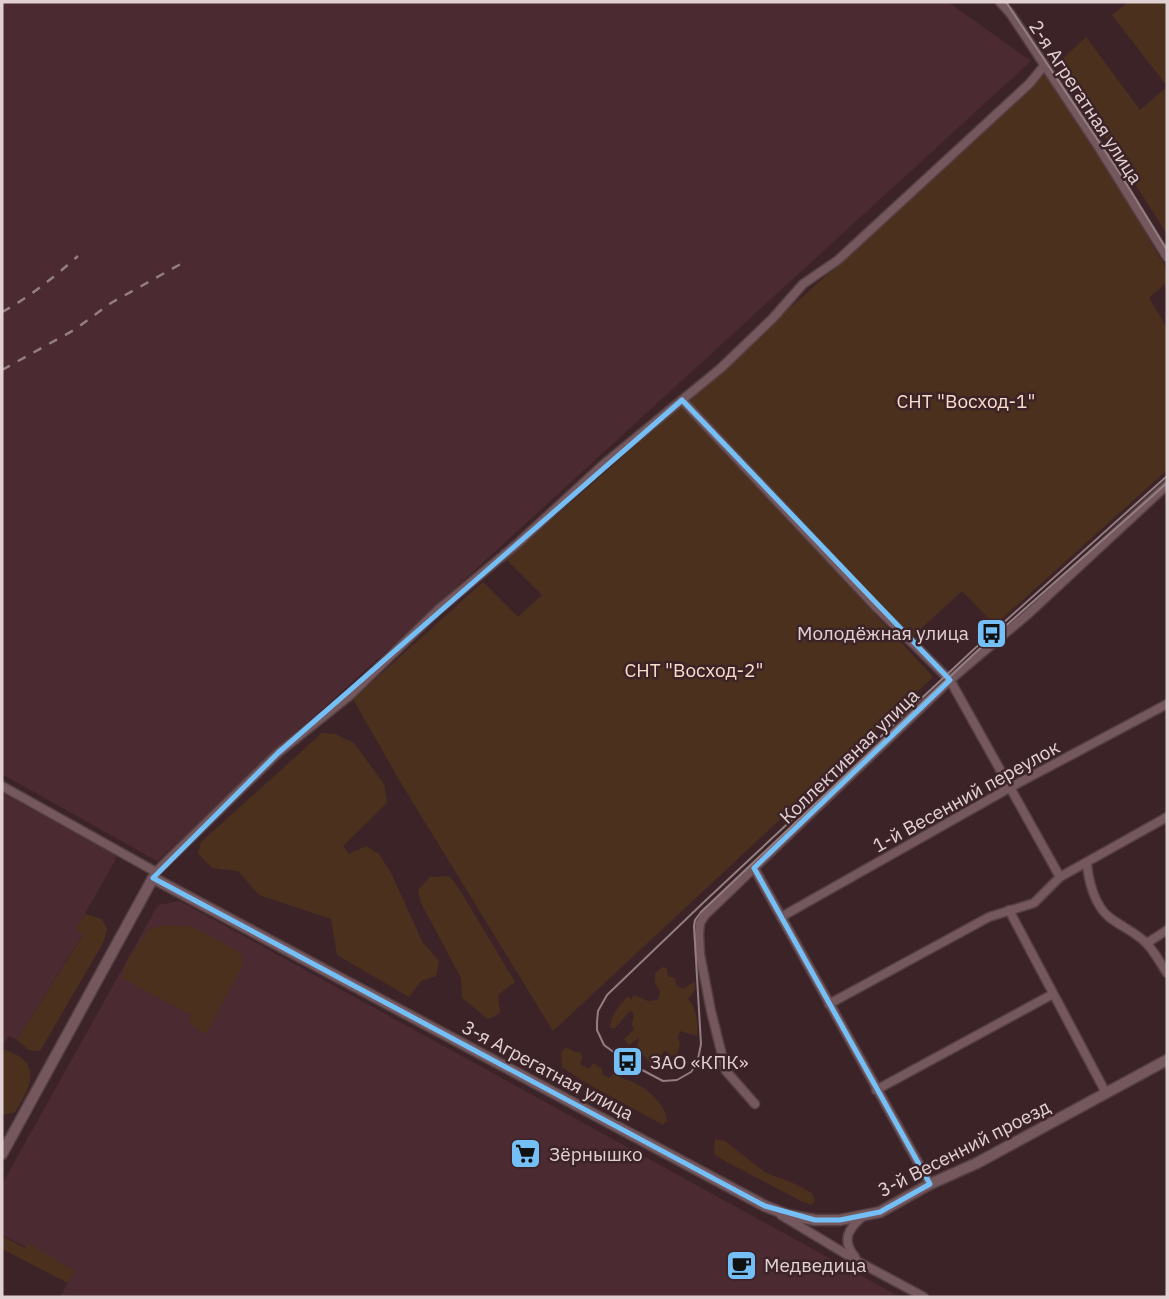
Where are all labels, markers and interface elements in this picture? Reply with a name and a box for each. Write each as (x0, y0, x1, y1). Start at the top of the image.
street label: 2-я Агрегатная улица (1024, 15, 1148, 189)
park label: СНТ "Восход-1" (897, 389, 1035, 413)
bus stop icon: Молодёжная улица (975, 616, 1009, 650)
place label: Молодёжная улица (797, 621, 969, 645)
park label: СНТ "Восход-2" (625, 658, 763, 682)
street label: Коллективная улица (774, 683, 924, 829)
street label: 1-й Весенний переулок (868, 735, 1064, 857)
street label: 3-я Агрегатная улица (458, 1015, 638, 1125)
bus stop icon: ЗАО «КПК» (610, 1045, 644, 1079)
place label: ЗАО «КПК» (650, 1050, 749, 1074)
street label: 3-й Весенний проезд (874, 1094, 1054, 1202)
supermarket icon: Зёрнышко (509, 1137, 543, 1171)
place label: Зёрнышко (549, 1142, 643, 1166)
cafe icon: Медведица (724, 1248, 758, 1282)
place label: Медведица (764, 1253, 866, 1277)

